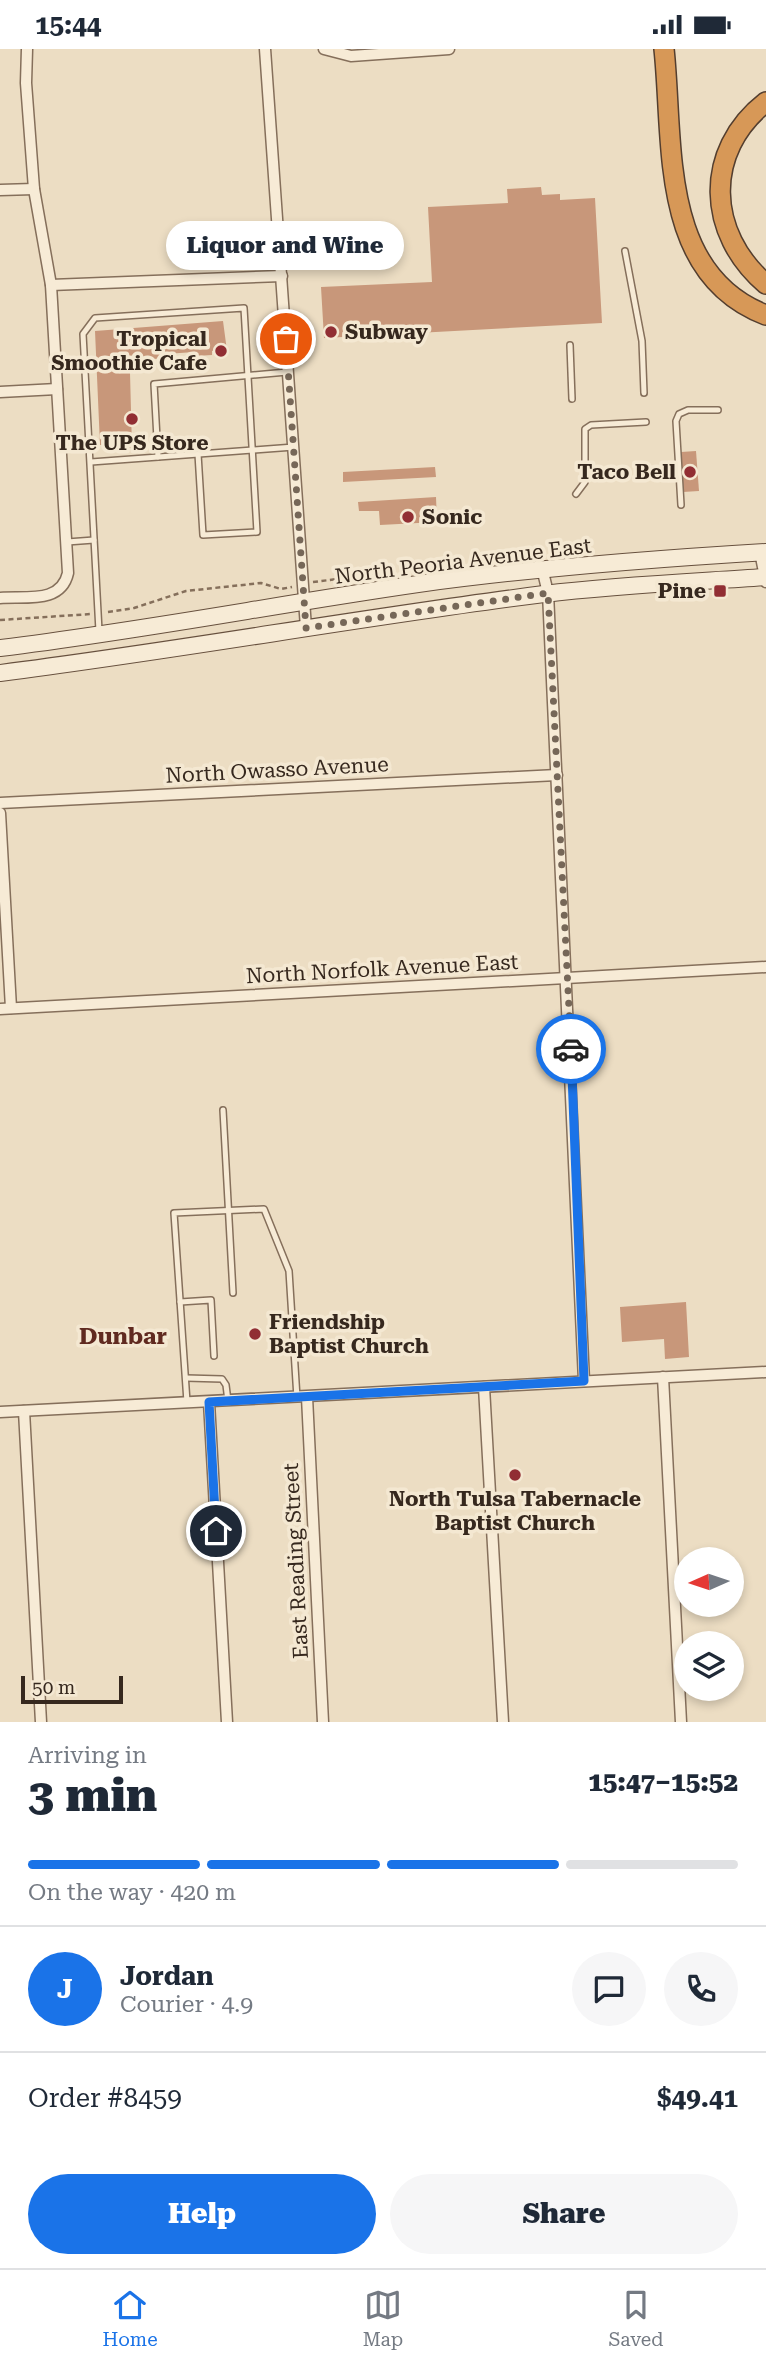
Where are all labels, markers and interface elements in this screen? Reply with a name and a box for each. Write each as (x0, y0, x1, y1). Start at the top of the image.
text: 15:44 (35, 10, 101, 40)
callout: Liquor and Wine (167, 220, 405, 269)
text: Liquor and Wine (186, 232, 384, 259)
pin (256, 309, 316, 369)
icon: bag (267, 320, 305, 358)
place label: Subway (345, 320, 428, 344)
marker: Subway (323, 324, 339, 340)
place label: Tropical Smoothie Cafe (51, 327, 207, 375)
marker: Tropical Smoothie Cafe (213, 343, 229, 359)
marker: The UPS Store (124, 411, 140, 427)
place label: The UPS Store (55, 431, 209, 455)
place label: Taco Bell (577, 460, 676, 484)
marker: Taco Bell (682, 464, 698, 480)
place label: Sonic (422, 505, 482, 529)
marker: Sonic (400, 509, 416, 525)
street label: North Peoria Avenue East (333, 533, 593, 589)
place label: Pine (658, 579, 706, 603)
marker: Pine (712, 583, 728, 599)
street label: North Owasso Avenue (165, 752, 389, 788)
street label: North Norfolk Avenue East (245, 950, 519, 988)
courier (536, 1014, 606, 1084)
icon: car (552, 1030, 590, 1068)
place label: Friendship Baptist Church (269, 1310, 429, 1358)
district label: Dunbar (79, 1323, 167, 1350)
marker: Friendship Baptist Church (247, 1326, 263, 1342)
street label: East Reading Street (279, 1462, 313, 1660)
marker: North Tulsa Tabernacle Baptist Church (507, 1467, 523, 1483)
place label: North Tulsa Tabernacle Baptist Church (389, 1487, 641, 1535)
pin (186, 1501, 246, 1561)
icon: home (197, 1512, 235, 1550)
north arrow (674, 1547, 744, 1617)
map controls (674, 1547, 744, 1701)
button: layers (674, 1631, 744, 1701)
scale bar (21, 1673, 122, 1705)
text: 50 m (32, 1676, 75, 1699)
text: Arriving in (28, 1742, 147, 1769)
text: 15:47–15:52 (588, 1767, 738, 1797)
text: 3 min (28, 1768, 157, 1822)
text: On the way · 420 m (28, 1879, 236, 1906)
button: chat (572, 1952, 646, 2026)
button: phone (664, 1952, 738, 2026)
text: Jordan (120, 1961, 214, 1991)
text: J (57, 1974, 73, 2004)
text: Courier · 4.9 (120, 1991, 253, 2018)
text: Order #8459 (28, 2083, 182, 2113)
text: $49.41 (657, 2083, 738, 2113)
button: Help (28, 2174, 376, 2254)
button: Share (390, 2174, 738, 2254)
tab: Home (103, 2286, 158, 2351)
tab: Map (363, 2286, 403, 2351)
tab: Saved (608, 2286, 663, 2351)

